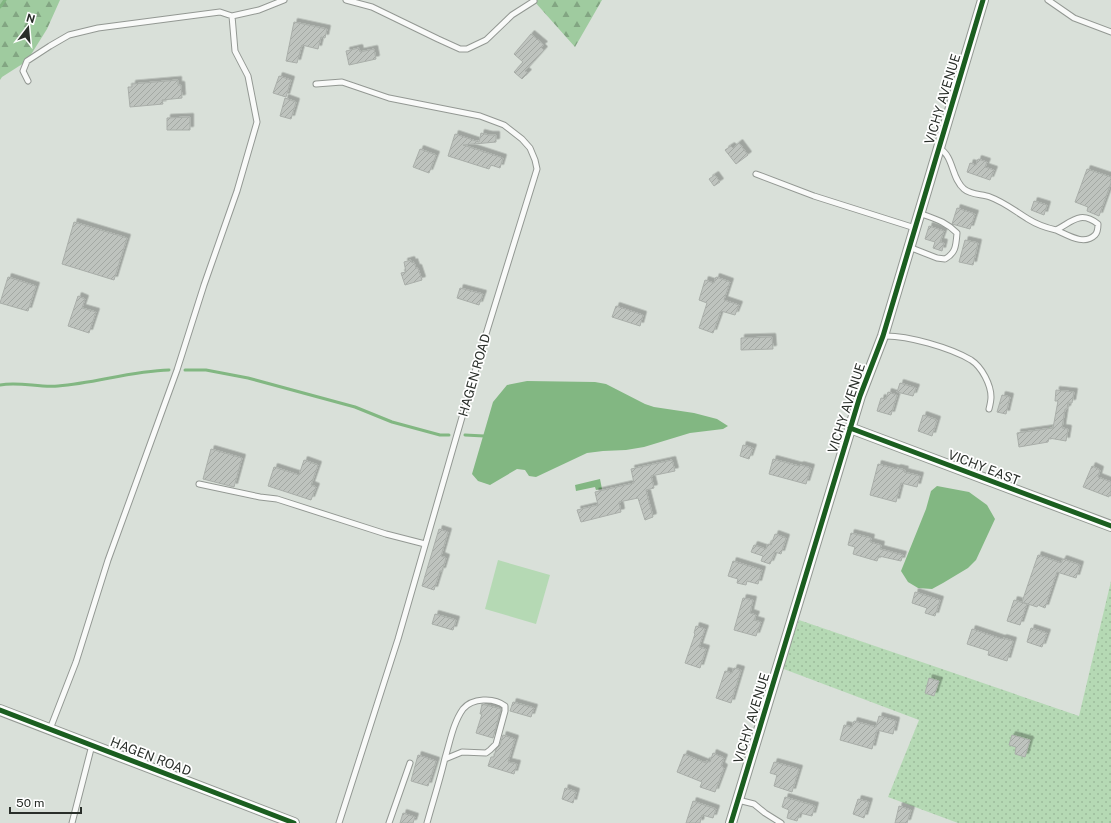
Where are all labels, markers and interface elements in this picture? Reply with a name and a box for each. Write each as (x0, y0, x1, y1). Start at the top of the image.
north arrow (8, 8, 48, 48)
text: N (25, 11, 37, 25)
street label: VICHY AVENUE (922, 52, 963, 146)
street label: HAGEN ROAD (456, 332, 493, 418)
street label: VICHY AVENUE (825, 361, 868, 455)
street label: VICHY EAST (946, 447, 1022, 488)
street label: VICHY AVENUE (731, 671, 772, 765)
street label: HAGEN ROAD (108, 734, 193, 779)
scale bar (10, 789, 81, 815)
text: 50 m (16, 796, 44, 810)

